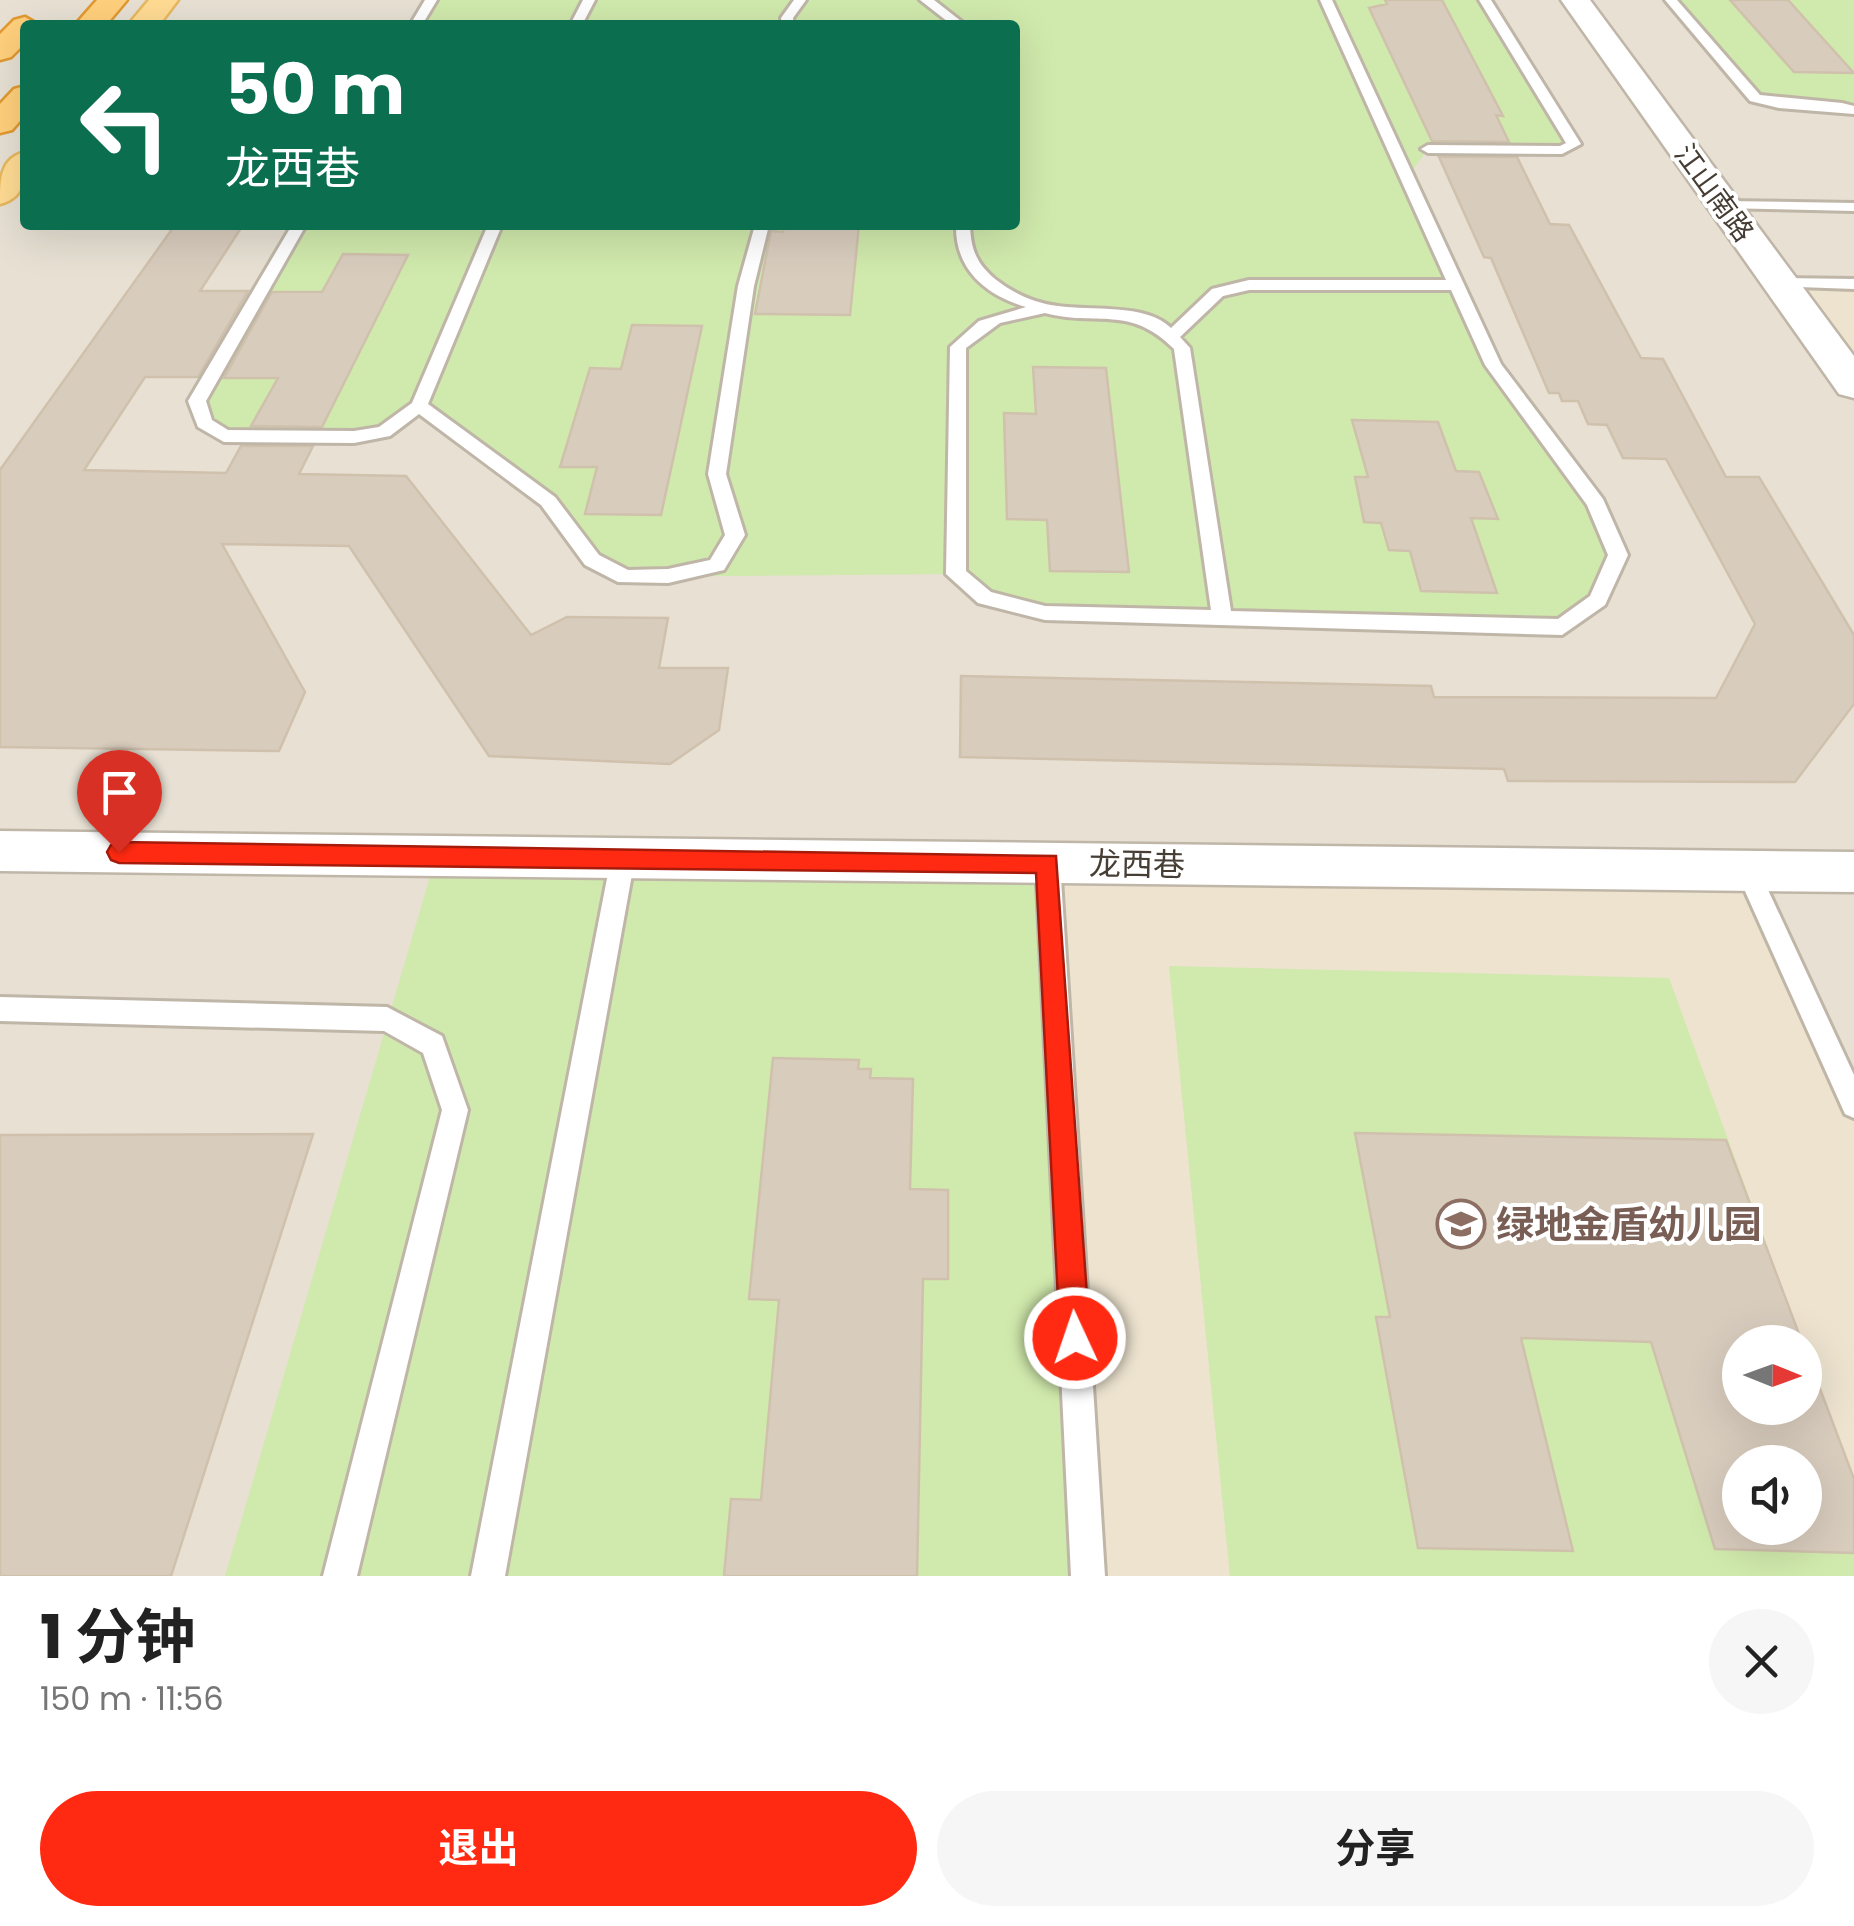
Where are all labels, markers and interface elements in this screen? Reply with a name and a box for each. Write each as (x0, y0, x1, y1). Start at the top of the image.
text: 50 m (225, 40, 405, 139)
icon: left (60, 60, 190, 190)
street label: 江山南路 (1665, 136, 1763, 250)
text: 龙西巷 (225, 137, 360, 200)
pin (77, 750, 162, 853)
icon: arrive (92, 765, 147, 820)
street label: 龙西巷 (1089, 841, 1185, 887)
school or university icon: 绿地金盾幼儿园 (1435, 1198, 1487, 1250)
place label: 绿地金盾幼儿园 (1496, 1198, 1762, 1251)
position arrow (1023, 1286, 1127, 1390)
north arrow (1722, 1325, 1822, 1425)
map controls (1722, 1325, 1822, 1545)
button: sound (1722, 1445, 1822, 1545)
text: 1 分钟 (40, 1595, 195, 1679)
button: close (1709, 1609, 1814, 1714)
text: 150 m · 11:56 (40, 1676, 224, 1721)
button: 退出 (40, 1791, 917, 1906)
button: 分享 (937, 1791, 1814, 1906)

